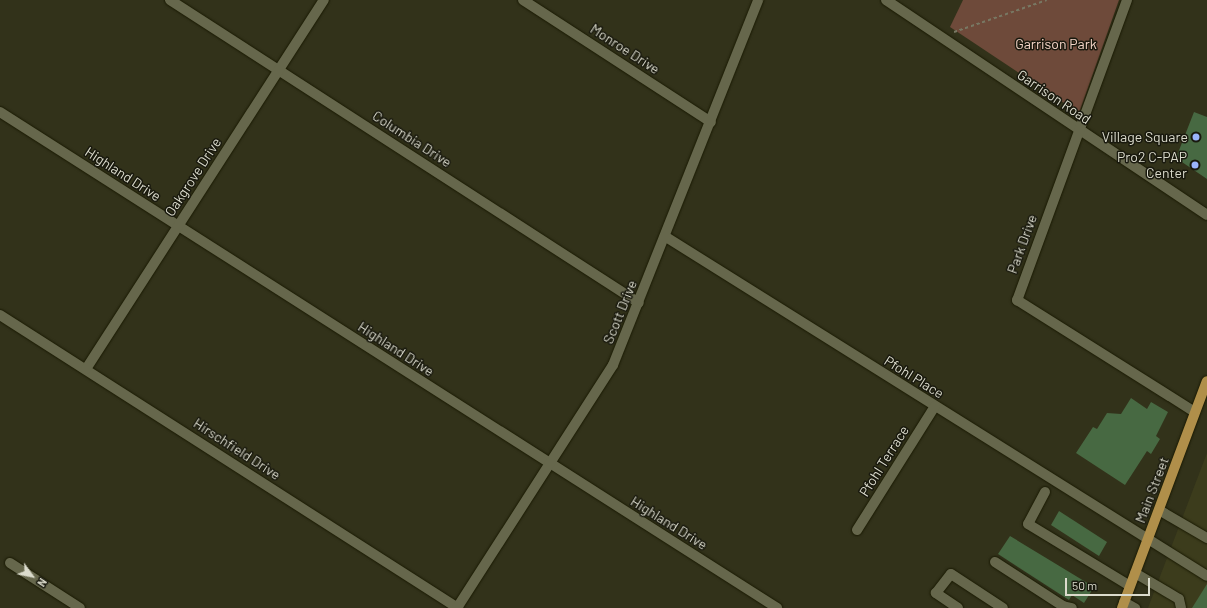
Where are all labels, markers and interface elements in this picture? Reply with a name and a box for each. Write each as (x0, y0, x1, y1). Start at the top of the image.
street label: Monroe Drive (587, 20, 663, 78)
park label: Garrison Park (1015, 36, 1097, 52)
street label: Garrison Road (1014, 66, 1094, 128)
street label: Columbia Drive (369, 107, 455, 171)
place label: Village Square (1102, 129, 1188, 145)
marker: Village Square (1191, 132, 1201, 142)
street label: Oakgrove Drive (161, 135, 225, 219)
street label: Highland Drive (82, 143, 164, 205)
place label: Pro2 C-PAP Center (1117, 149, 1187, 182)
marker: Pro2 C-PAP Center (1190, 160, 1200, 170)
street label: Park Drive (1004, 212, 1040, 276)
street label: Scott Drive (600, 278, 640, 346)
street label: Highland Drive (355, 318, 437, 380)
street label: Pfohl Place (881, 352, 947, 402)
street label: Hirschfield Drive (190, 415, 284, 483)
street label: Pfohl Terrace (856, 423, 912, 499)
street label: Main Street (1132, 455, 1172, 525)
street label: Highland Drive (628, 493, 710, 553)
north arrow (12, 556, 52, 596)
scale bar (1067, 570, 1152, 596)
text: N (35, 576, 50, 589)
text: 50 m (1072, 578, 1097, 592)

